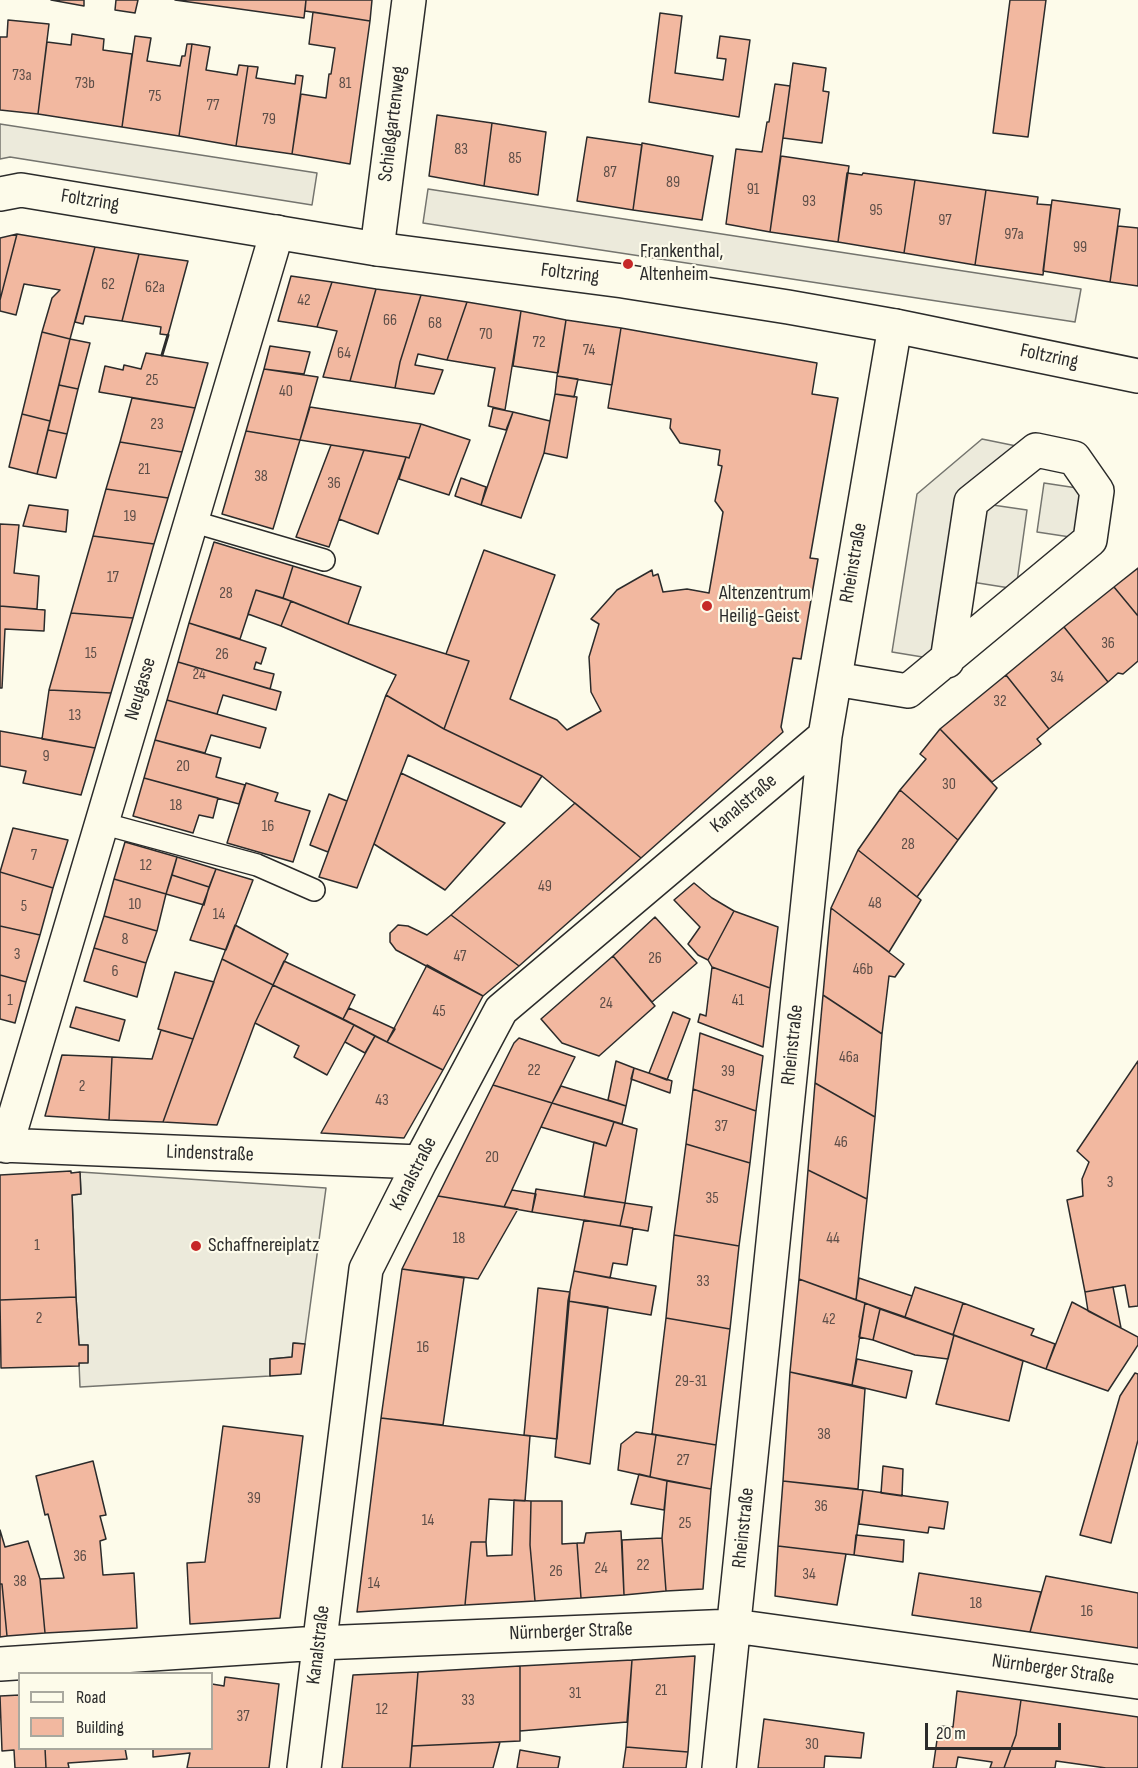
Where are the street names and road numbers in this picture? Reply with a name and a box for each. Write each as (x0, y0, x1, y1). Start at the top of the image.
street label: Schießgartenweg (374, 65, 412, 183)
street label: Foltzring (59, 185, 121, 217)
street label: Foltzring (539, 259, 601, 289)
street label: Foltzring (1018, 339, 1080, 375)
street label: Rheinstraße (835, 521, 873, 605)
street label: Neugasse (120, 655, 162, 723)
street label: Kanalstraße (706, 769, 782, 839)
street label: Rheinstraße (777, 1003, 809, 1087)
street label: Kanalstraße (385, 1133, 443, 1215)
street label: Lindenstraße (166, 1140, 254, 1168)
street label: Rheinstraße (728, 1486, 760, 1570)
street label: Kanalstraße (302, 1604, 336, 1686)
street label: Nürnberger Straße (509, 1618, 633, 1646)
street label: Nürnberger Straße (990, 1650, 1116, 1690)

